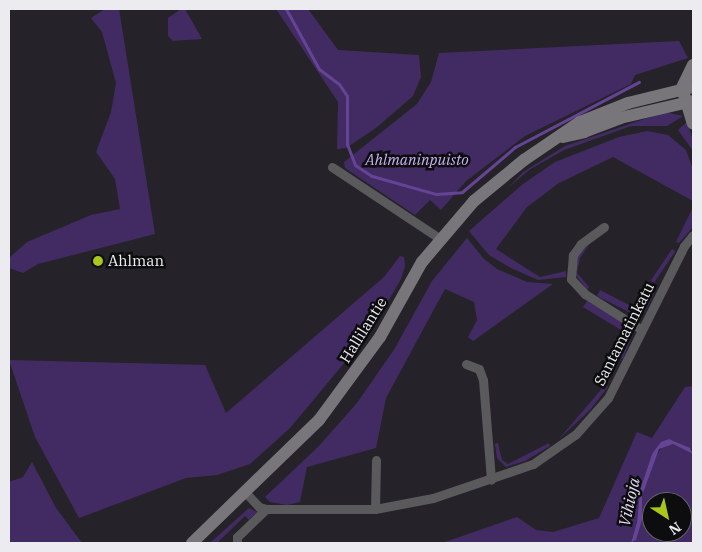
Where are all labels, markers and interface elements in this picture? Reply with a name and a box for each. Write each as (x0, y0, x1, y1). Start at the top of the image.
park label: Ahlmaninpuisto (365, 151, 469, 169)
place label: Ahlman (108, 252, 164, 270)
marker: Ahlman (92, 255, 104, 267)
street label: Santamatinkatu (590, 279, 658, 389)
street label: Hallilantie (336, 294, 390, 366)
water label: Vihioja (615, 476, 643, 528)
north arrow (642, 492, 692, 542)
text: N (665, 518, 685, 539)

